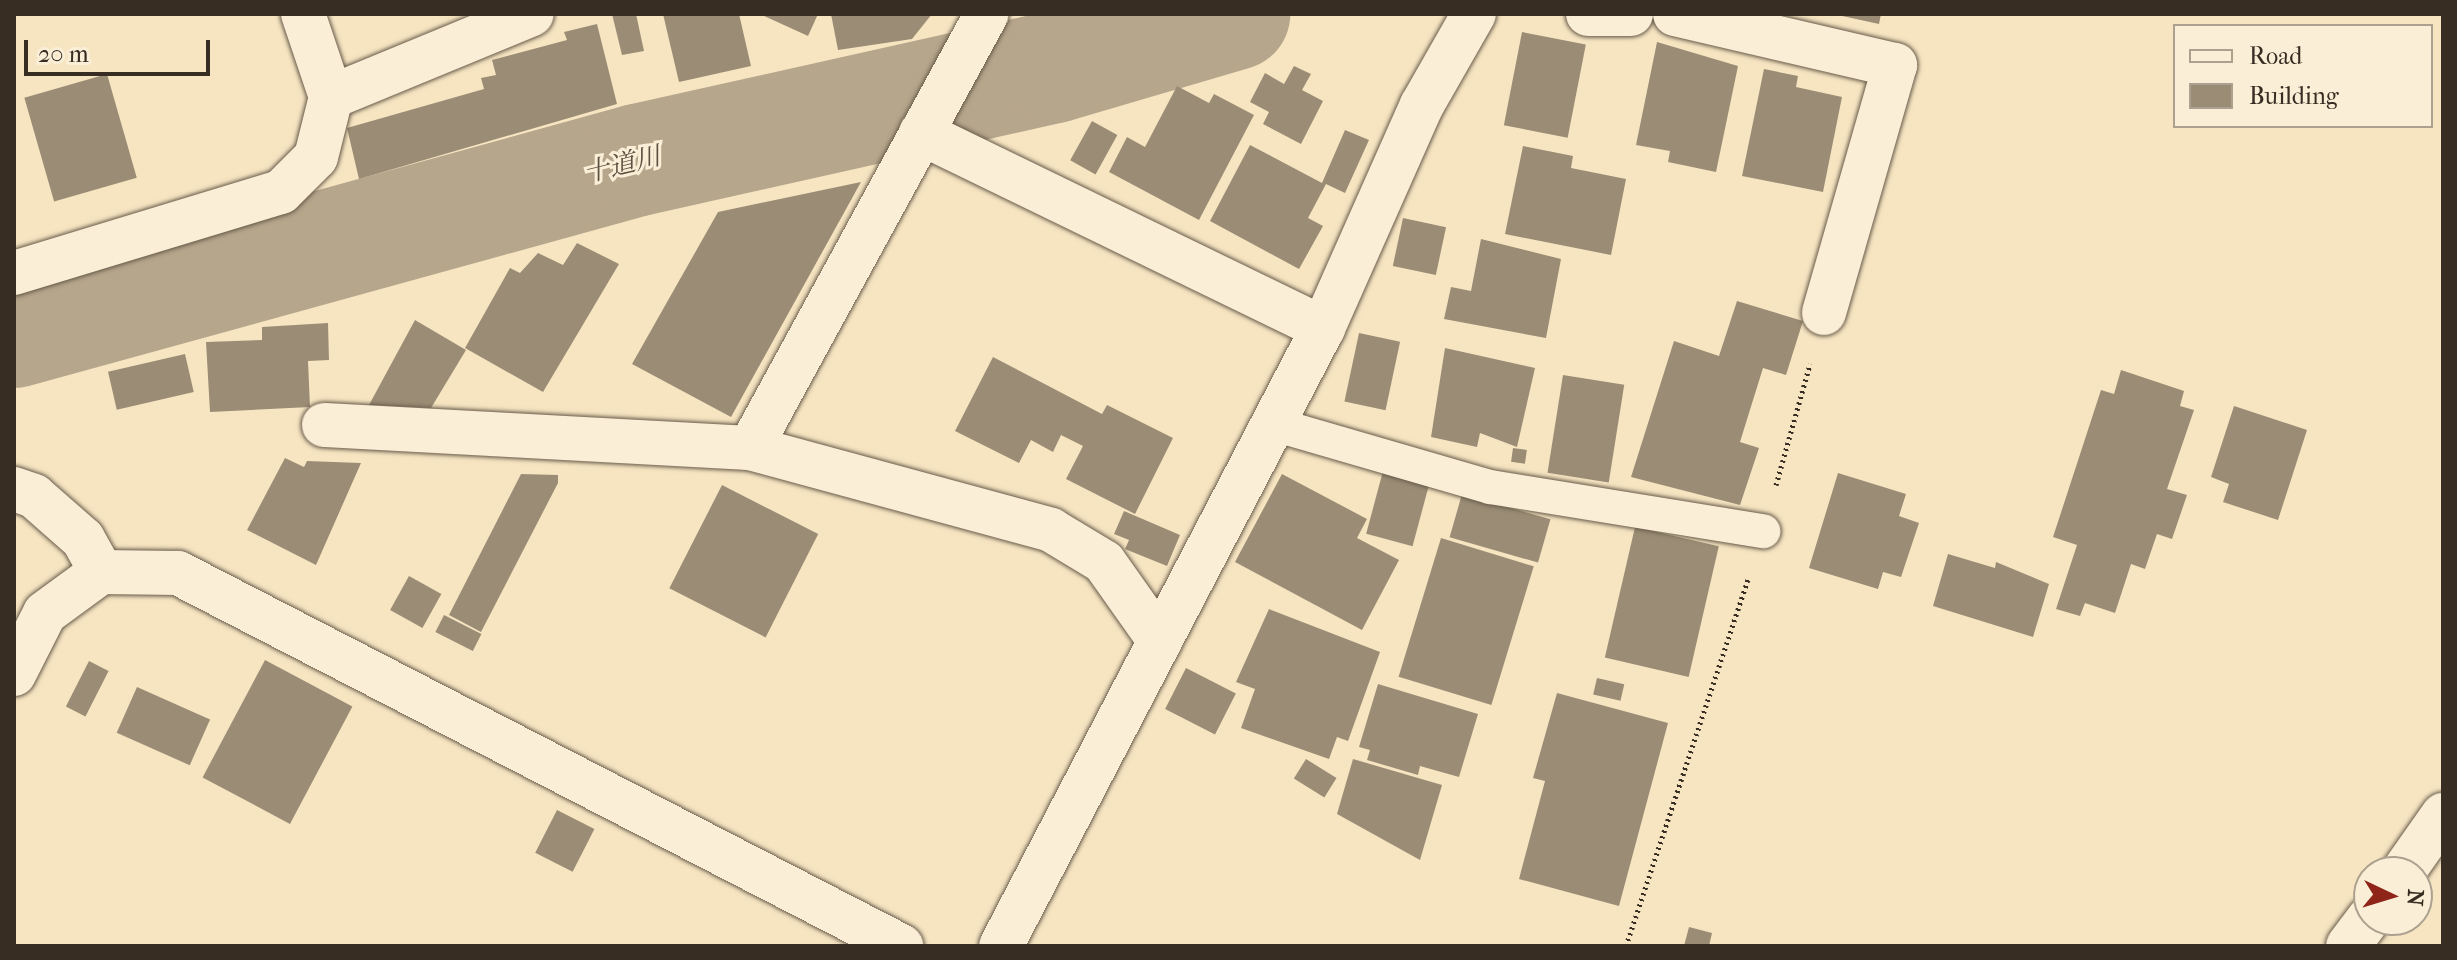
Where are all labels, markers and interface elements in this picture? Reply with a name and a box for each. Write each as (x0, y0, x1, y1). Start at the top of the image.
scale bar (28, 24, 214, 74)
legend (2173, 24, 2433, 128)
text: 20 m (38, 40, 89, 68)
text: Road (2249, 42, 2302, 70)
text: Building (2249, 82, 2339, 110)
water label: 十道川 (580, 140, 664, 190)
north arrow (2353, 856, 2433, 936)
text: N (2401, 888, 2428, 907)

